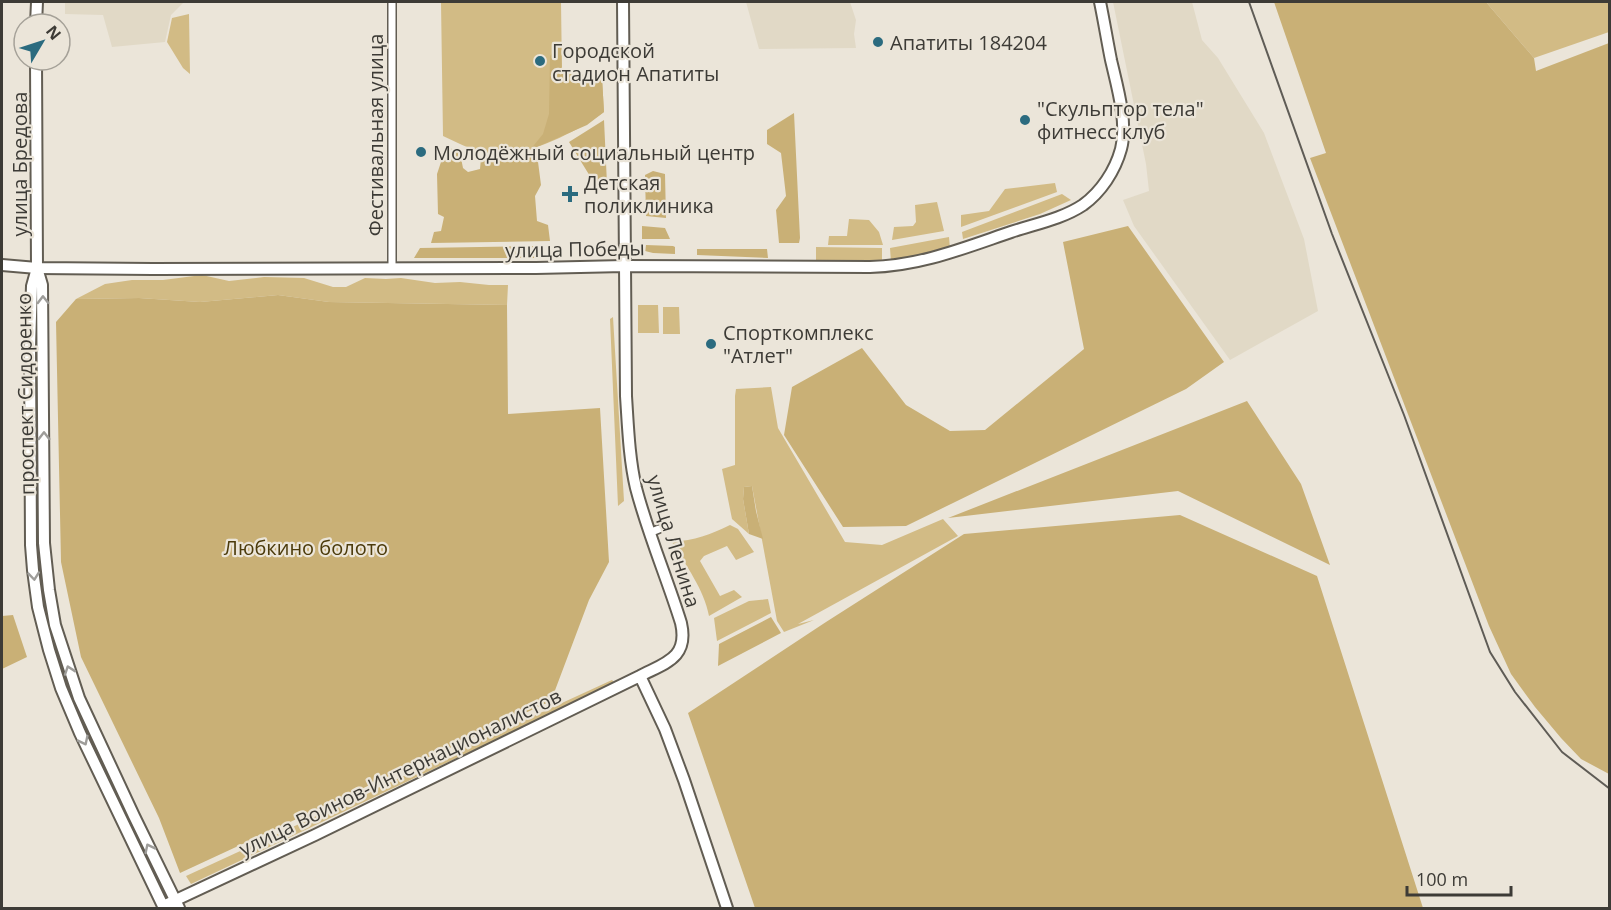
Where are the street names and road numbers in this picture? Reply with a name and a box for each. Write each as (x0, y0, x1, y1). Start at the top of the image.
street label: Фестивальная улица (362, 34, 389, 236)
street label: улица Бредова (6, 92, 33, 236)
street label: улица Победы (505, 234, 645, 264)
street label: проспект Сидоренко (10, 293, 40, 495)
street label: улица Ленина (641, 471, 707, 611)
street label: улица Воинов-Интернационалистов (234, 682, 566, 862)

